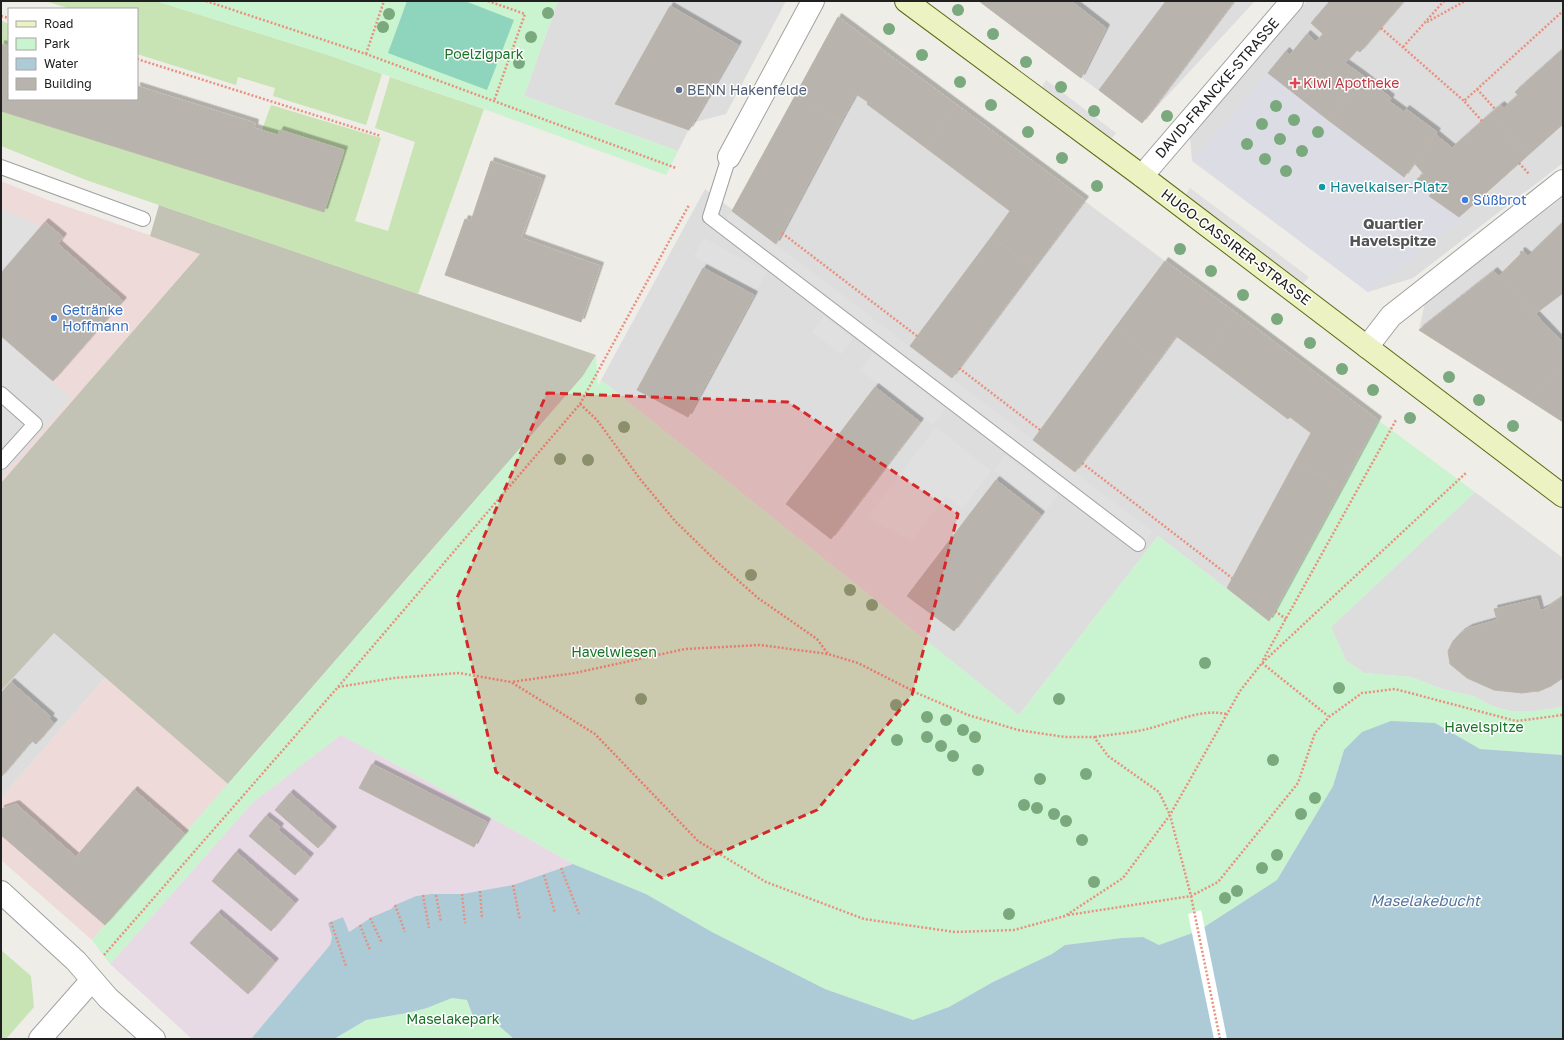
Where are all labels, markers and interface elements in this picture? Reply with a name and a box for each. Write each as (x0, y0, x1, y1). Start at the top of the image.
legend (8, 8, 138, 100)
street label: DAVID-FRANCKE-STRASSE (1151, 14, 1282, 161)
text: Road (44, 16, 73, 31)
text: Park (44, 36, 70, 51)
park label: Poelzigpark (444, 45, 524, 62)
text: Water (44, 56, 78, 71)
place label: Kiwi Apotheke (1303, 74, 1399, 91)
text: Building (44, 76, 92, 91)
marker: Kiwi Apotheke (1290, 78, 1300, 88)
place label: BENN Hakenfelde (687, 81, 807, 98)
marker: BENN Hakenfelde (674, 85, 684, 95)
place label: Havelkaiser-Platz (1330, 178, 1448, 195)
marker: Havelkaiser-Platz (1317, 182, 1327, 192)
street label: HUGO-CASSIRER-STRASSE (1158, 185, 1314, 308)
place label: Süßbrot (1473, 191, 1526, 208)
marker: Süßbrot (1460, 195, 1470, 205)
district label: Quartier Havelspitze (1350, 214, 1437, 249)
place label: Getränke Hoffmann (62, 301, 129, 334)
marker: Getränke Hoffmann (49, 313, 59, 323)
park label: Havelwiesen (571, 643, 657, 660)
park label: Havelspitze (1444, 718, 1524, 735)
water label: Maselakebucht (1370, 891, 1482, 909)
park label: Maselakepark (406, 1010, 500, 1027)

